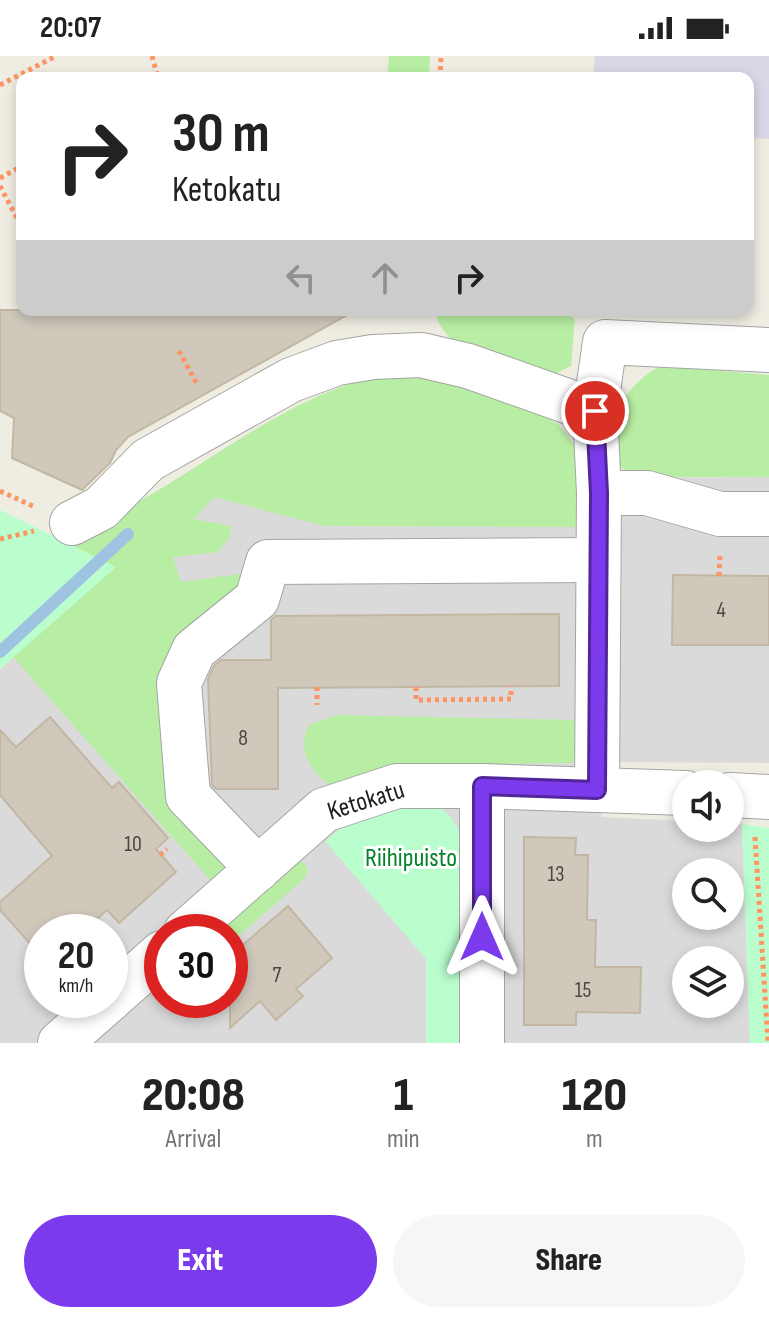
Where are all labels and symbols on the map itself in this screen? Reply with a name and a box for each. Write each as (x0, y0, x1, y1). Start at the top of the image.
pin (561, 377, 629, 445)
house number: 4 (716, 597, 726, 624)
house number: 8 (238, 725, 248, 752)
street label: Ketokatu (324, 775, 408, 827)
house number: 10 (124, 831, 142, 858)
park label: Riihipuisto (365, 843, 457, 874)
house number: 13 (548, 861, 564, 888)
position arrow (440, 895, 524, 979)
speed limit sign: 30 (144, 914, 248, 1018)
house number: 7 (273, 962, 282, 989)
house number: 15 (575, 977, 591, 1004)

